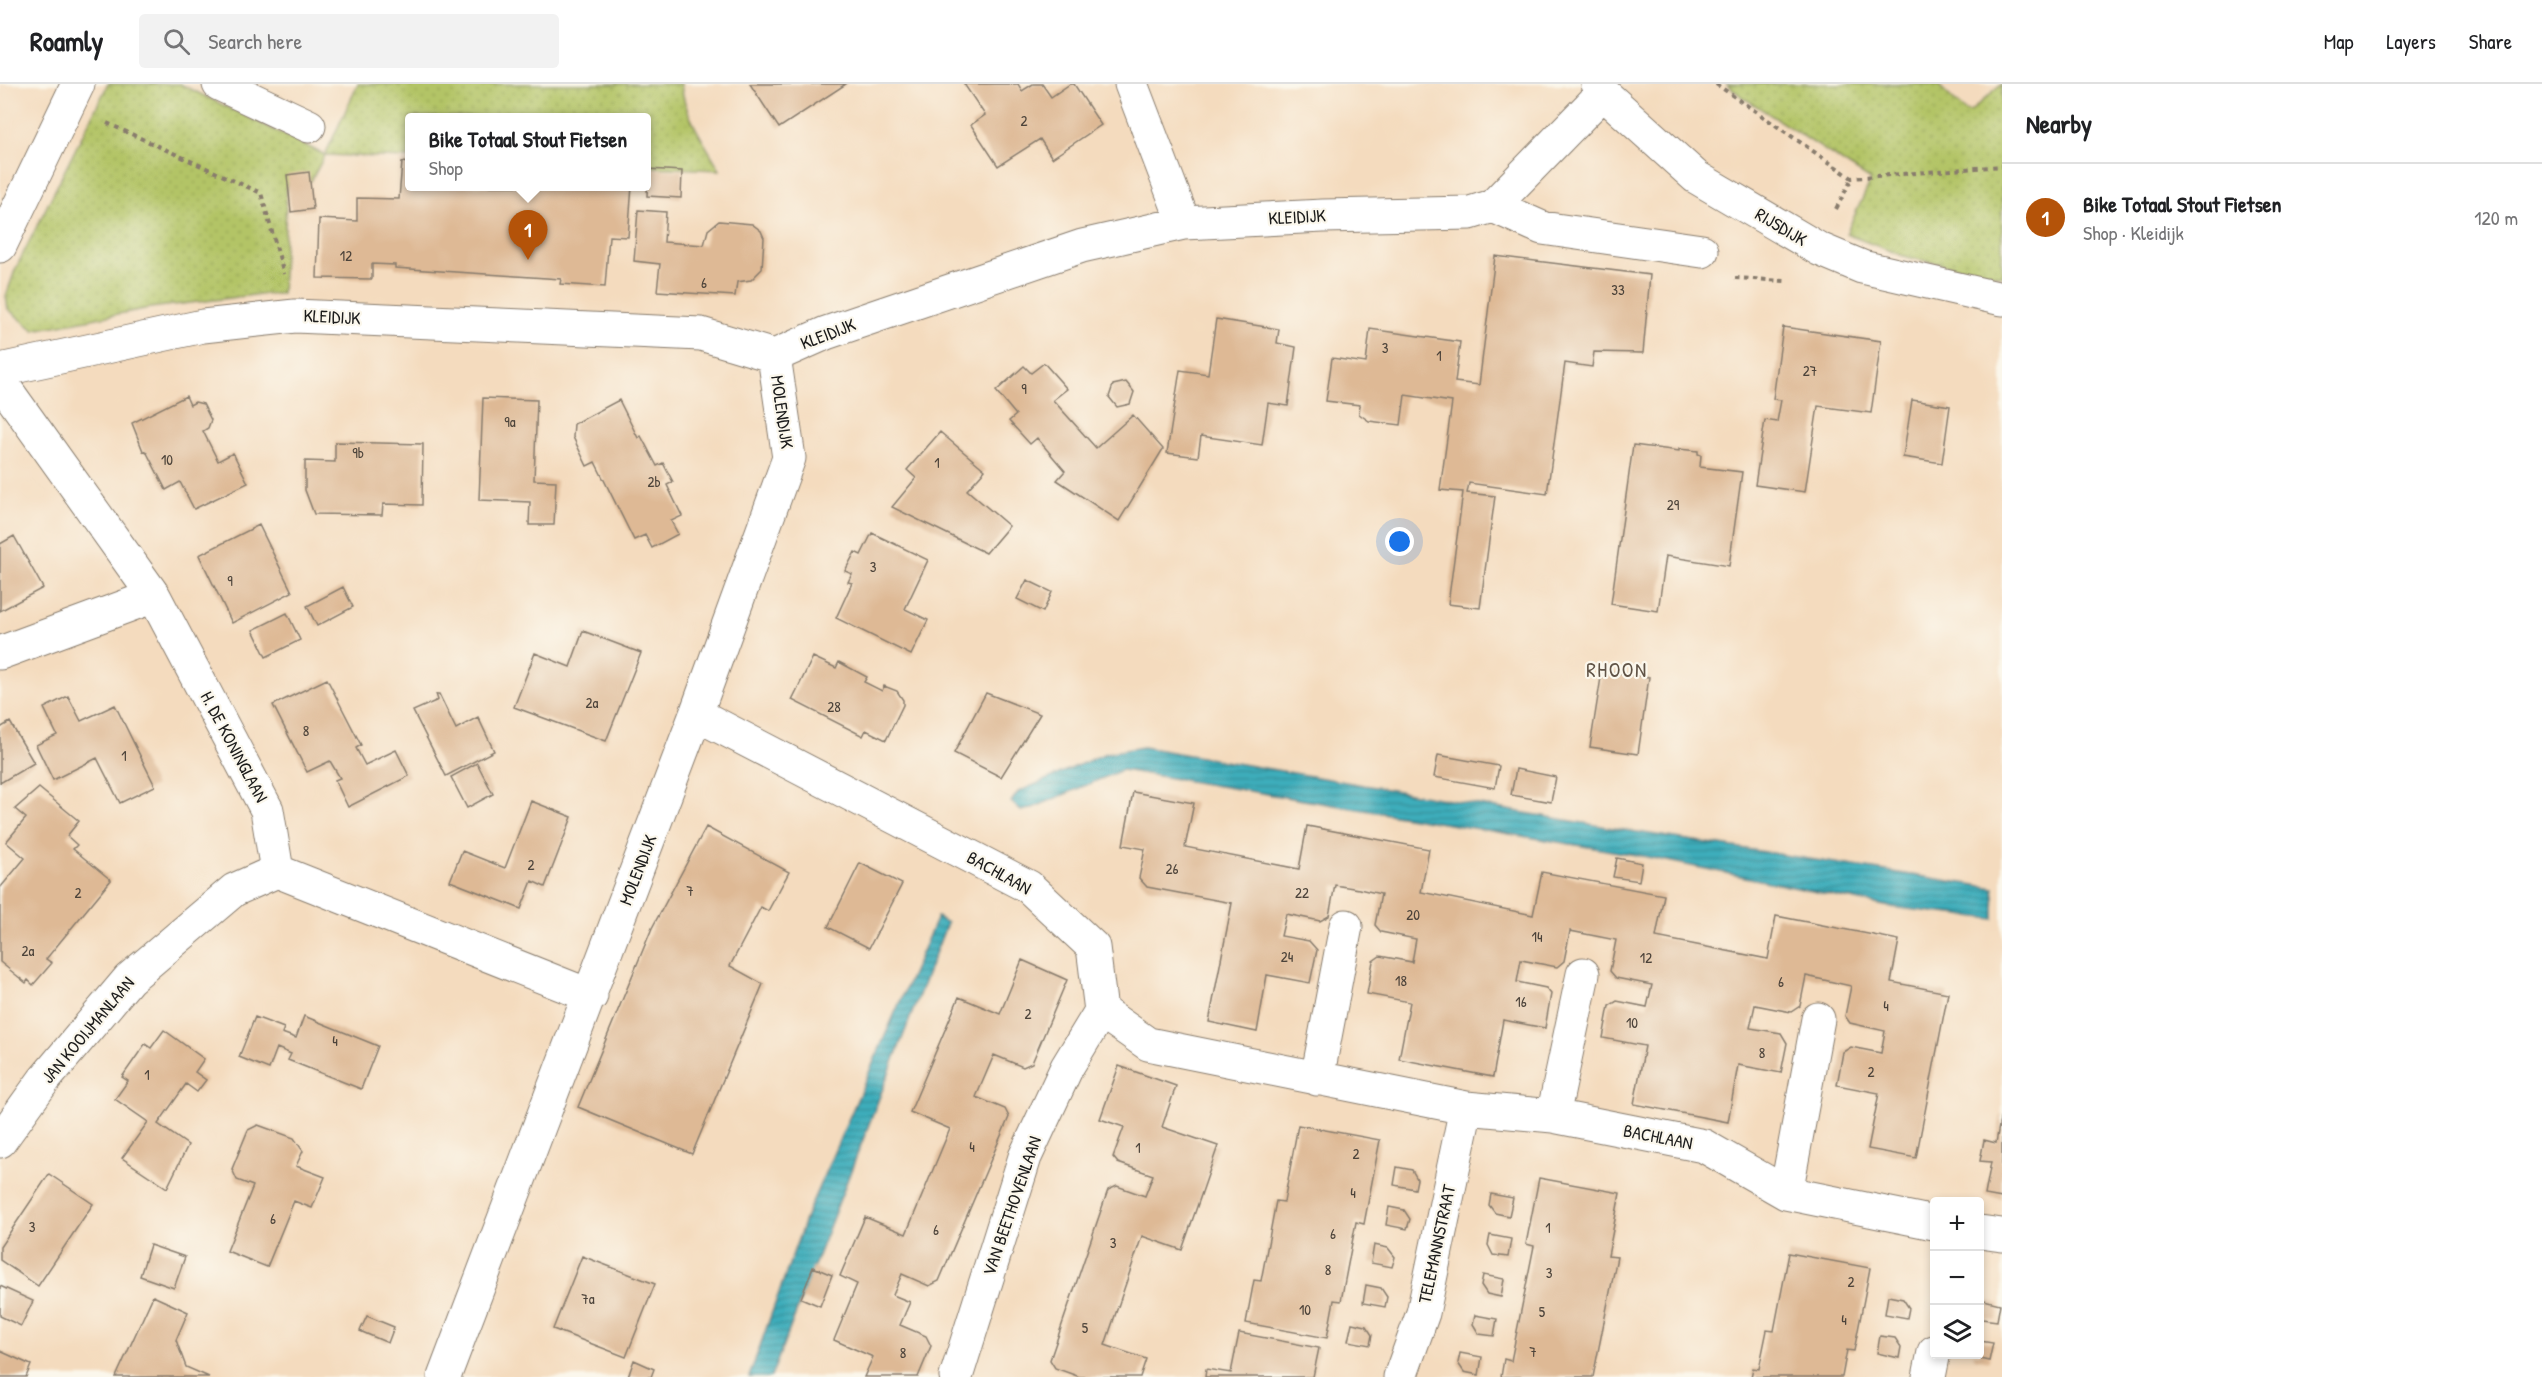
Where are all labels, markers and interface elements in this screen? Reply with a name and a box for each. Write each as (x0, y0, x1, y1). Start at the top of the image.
search box (139, 14, 559, 68)
text: Roamly (30, 22, 103, 60)
icon: search (160, 25, 193, 58)
text: Search here (208, 26, 302, 56)
text: Map (2324, 27, 2353, 56)
text: Layers (2386, 27, 2436, 56)
text: Share (2469, 27, 2512, 56)
text: Nearby (2026, 106, 2092, 141)
house number: 2 (1020, 110, 1028, 131)
popup (405, 113, 651, 191)
text: Bike Totaal Stout Fietsen (429, 124, 627, 154)
text: Shop (429, 154, 463, 181)
text: Bike Totaal Stout Fietsen (2083, 189, 2282, 219)
street label: RIJSDIJK (1751, 201, 1812, 252)
street label: KLEIDIJK (1268, 202, 1327, 230)
text: 1 (2042, 204, 2049, 231)
text: 120 m (2474, 204, 2518, 231)
pin: 1 (508, 210, 548, 260)
text: Shop · Kleidijk (2083, 219, 2184, 246)
house number: 12 (340, 245, 352, 266)
house number: 6 (701, 272, 707, 293)
house number: 33 (1611, 279, 1625, 300)
street label: KLEIDIJK (303, 303, 362, 331)
street label: KLEIDIJK (797, 311, 860, 355)
house number: 3 (1382, 337, 1389, 358)
house number: 1 (1436, 345, 1442, 366)
house number: 27 (1803, 360, 1817, 381)
street label: MOLENDIJK (765, 374, 800, 451)
house number: 9 (1021, 378, 1027, 399)
house number: 9a (504, 411, 516, 432)
house number: 9b (352, 442, 364, 463)
house number: 10 (161, 449, 173, 470)
house number: 1 (934, 452, 940, 473)
house number: 2b (647, 471, 661, 492)
house number: 29 (1667, 494, 1680, 515)
your location (1385, 527, 1414, 556)
house number: 3 (870, 556, 877, 577)
house number: 9 (227, 570, 233, 591)
district label: RHOON (1586, 655, 1648, 684)
street label: H. DE KONINGLAAN (195, 687, 274, 807)
house number: 2a (586, 692, 599, 713)
house number: 28 (827, 696, 841, 717)
house number: 8 (303, 720, 309, 741)
house number: 1 (121, 745, 127, 766)
street label: MOLENDIJK (613, 830, 663, 909)
street label: BACHLAAN (963, 845, 1036, 900)
house number: 2 (527, 854, 535, 875)
house number: 26 (1165, 858, 1179, 879)
house number: 7 (686, 880, 694, 901)
house number: 2 (74, 882, 82, 903)
house number: 22 (1295, 882, 1309, 903)
house number: 20 (1406, 904, 1420, 925)
house number: 14 (1531, 926, 1543, 947)
house number: 2a (22, 940, 35, 961)
house number: 24 (1281, 946, 1294, 967)
house number: 12 (1640, 947, 1652, 968)
house number: 18 (1395, 970, 1407, 991)
street label: JAN KOOIJMANLAAN (35, 971, 140, 1088)
house number: 6 (1778, 971, 1784, 992)
house number: 16 (1515, 991, 1527, 1012)
house number: 4 (1883, 995, 1889, 1016)
house number: 2 (1024, 1003, 1032, 1024)
house number: 10 (1626, 1012, 1638, 1033)
house number: 4 (332, 1030, 338, 1051)
house number: 8 (1759, 1042, 1765, 1063)
house number: 2 (1867, 1061, 1875, 1082)
house number: 1 (144, 1064, 150, 1085)
street label: BACHLAAN (1621, 1118, 1695, 1155)
street label: VAN BEETHOVENLAAN (976, 1133, 1047, 1279)
house number: 4 (969, 1136, 975, 1157)
house number: 1 (1135, 1137, 1141, 1158)
house number: 2 (1352, 1143, 1360, 1164)
house number: 4 (1350, 1182, 1356, 1203)
street label: TELEMANNSTRAAT (1412, 1182, 1461, 1305)
map controls (1930, 1197, 1984, 1359)
button: + (1930, 1197, 1984, 1251)
house number: 6 (270, 1208, 276, 1229)
house number: 3 (29, 1216, 36, 1237)
house number: 1 (1545, 1217, 1551, 1238)
house number: 6 (933, 1219, 939, 1240)
house number: 6 (1330, 1223, 1336, 1244)
house number: 3 (1110, 1232, 1117, 1253)
button: − (1930, 1251, 1984, 1305)
house number: 8 (1325, 1259, 1331, 1280)
house number: 3 (1546, 1262, 1553, 1283)
house number: 2 (1847, 1271, 1855, 1292)
house number: 7a (581, 1288, 595, 1309)
house number: 10 (1299, 1299, 1311, 1320)
house number: 5 (1539, 1301, 1546, 1322)
button: layers (1930, 1305, 1984, 1359)
house number: 4 (1841, 1309, 1847, 1330)
house number: 5 (1082, 1317, 1089, 1338)
house number: 7 (1529, 1341, 1537, 1362)
house number: 8 (900, 1342, 906, 1363)

